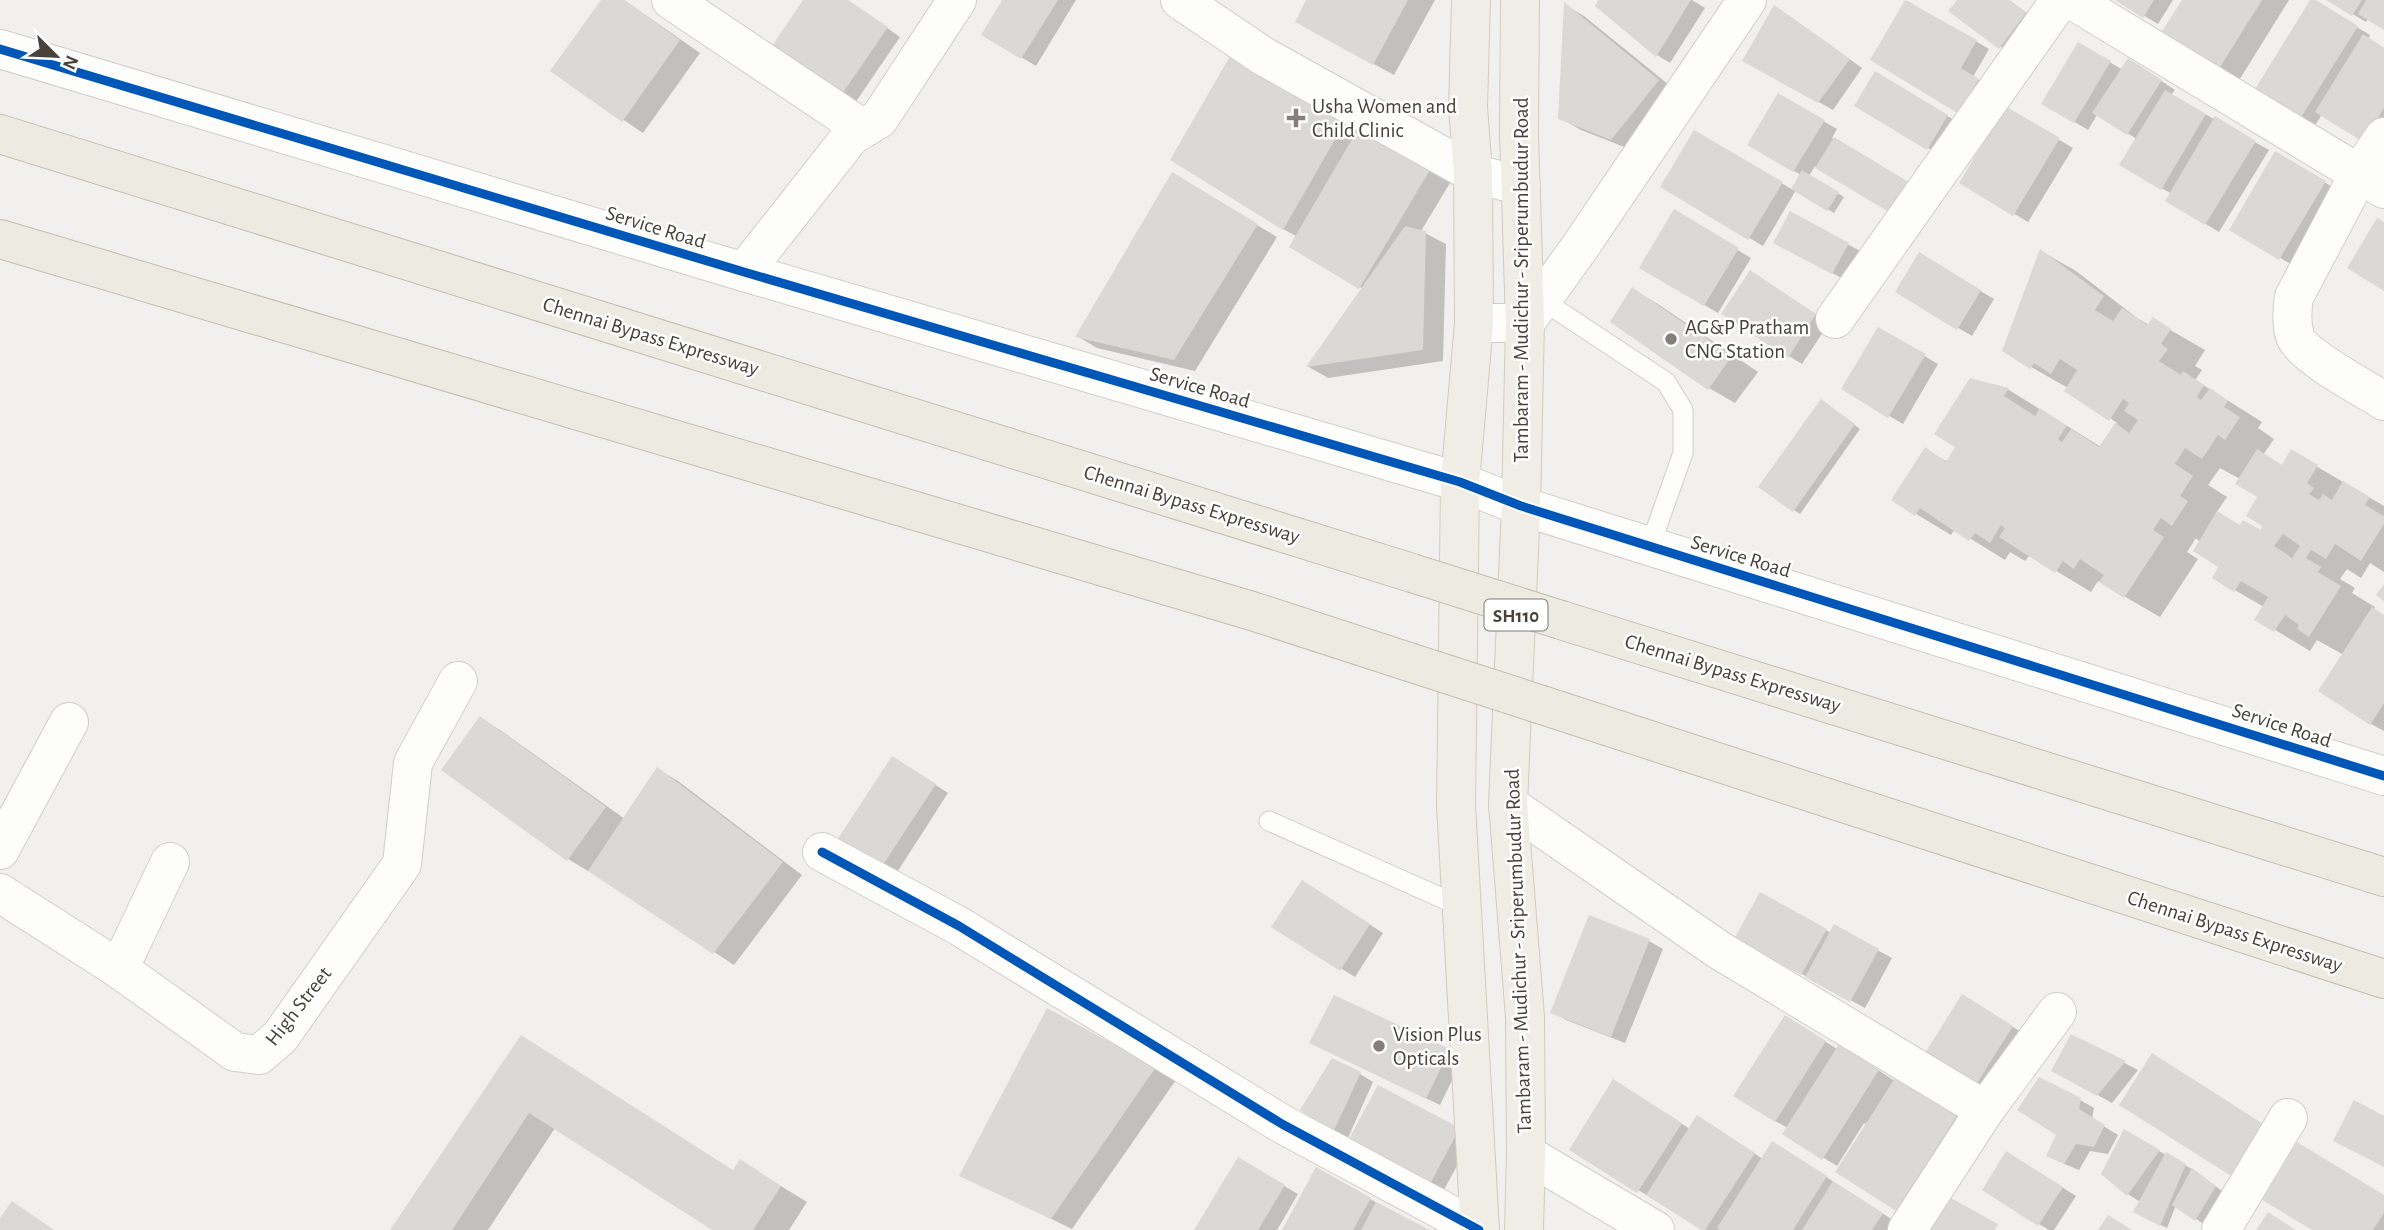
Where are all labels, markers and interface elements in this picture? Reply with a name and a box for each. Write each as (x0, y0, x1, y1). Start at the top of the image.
north arrow (21, 21, 91, 91)
text: N (59, 52, 82, 72)
place label: Usha Women and Child Clinic (1312, 96, 1457, 141)
street label: Tambaram - Mudichur - Sriperumbudur Road (1511, 97, 1532, 463)
marker: Usha Women and Child Clinic (1286, 108, 1306, 128)
street label: Service Road (603, 202, 708, 253)
street label: Chennai Bypass Expressway (540, 294, 761, 379)
place label: AG&P Pratham CNG Station (1685, 317, 1809, 362)
marker: AG&P Pratham CNG Station (1663, 331, 1679, 347)
street label: Service Road (1147, 363, 1252, 412)
street label: Chennai Bypass Expressway (1081, 462, 1302, 547)
street label: Service Road (1688, 531, 1793, 582)
road number: SH110 (1484, 600, 1548, 630)
street label: Chennai Bypass Expressway (1622, 631, 1843, 716)
street label: Service Road (2230, 700, 2334, 751)
street label: Tambaram - Mudichur - Sriperumbudur Road (1502, 768, 1535, 1134)
street label: Chennai Bypass Expressway (2125, 887, 2345, 976)
street label: High Street (261, 963, 336, 1050)
place label: Vision Plus Opticals (1393, 1024, 1482, 1069)
marker: Vision Plus Opticals (1371, 1038, 1387, 1054)

